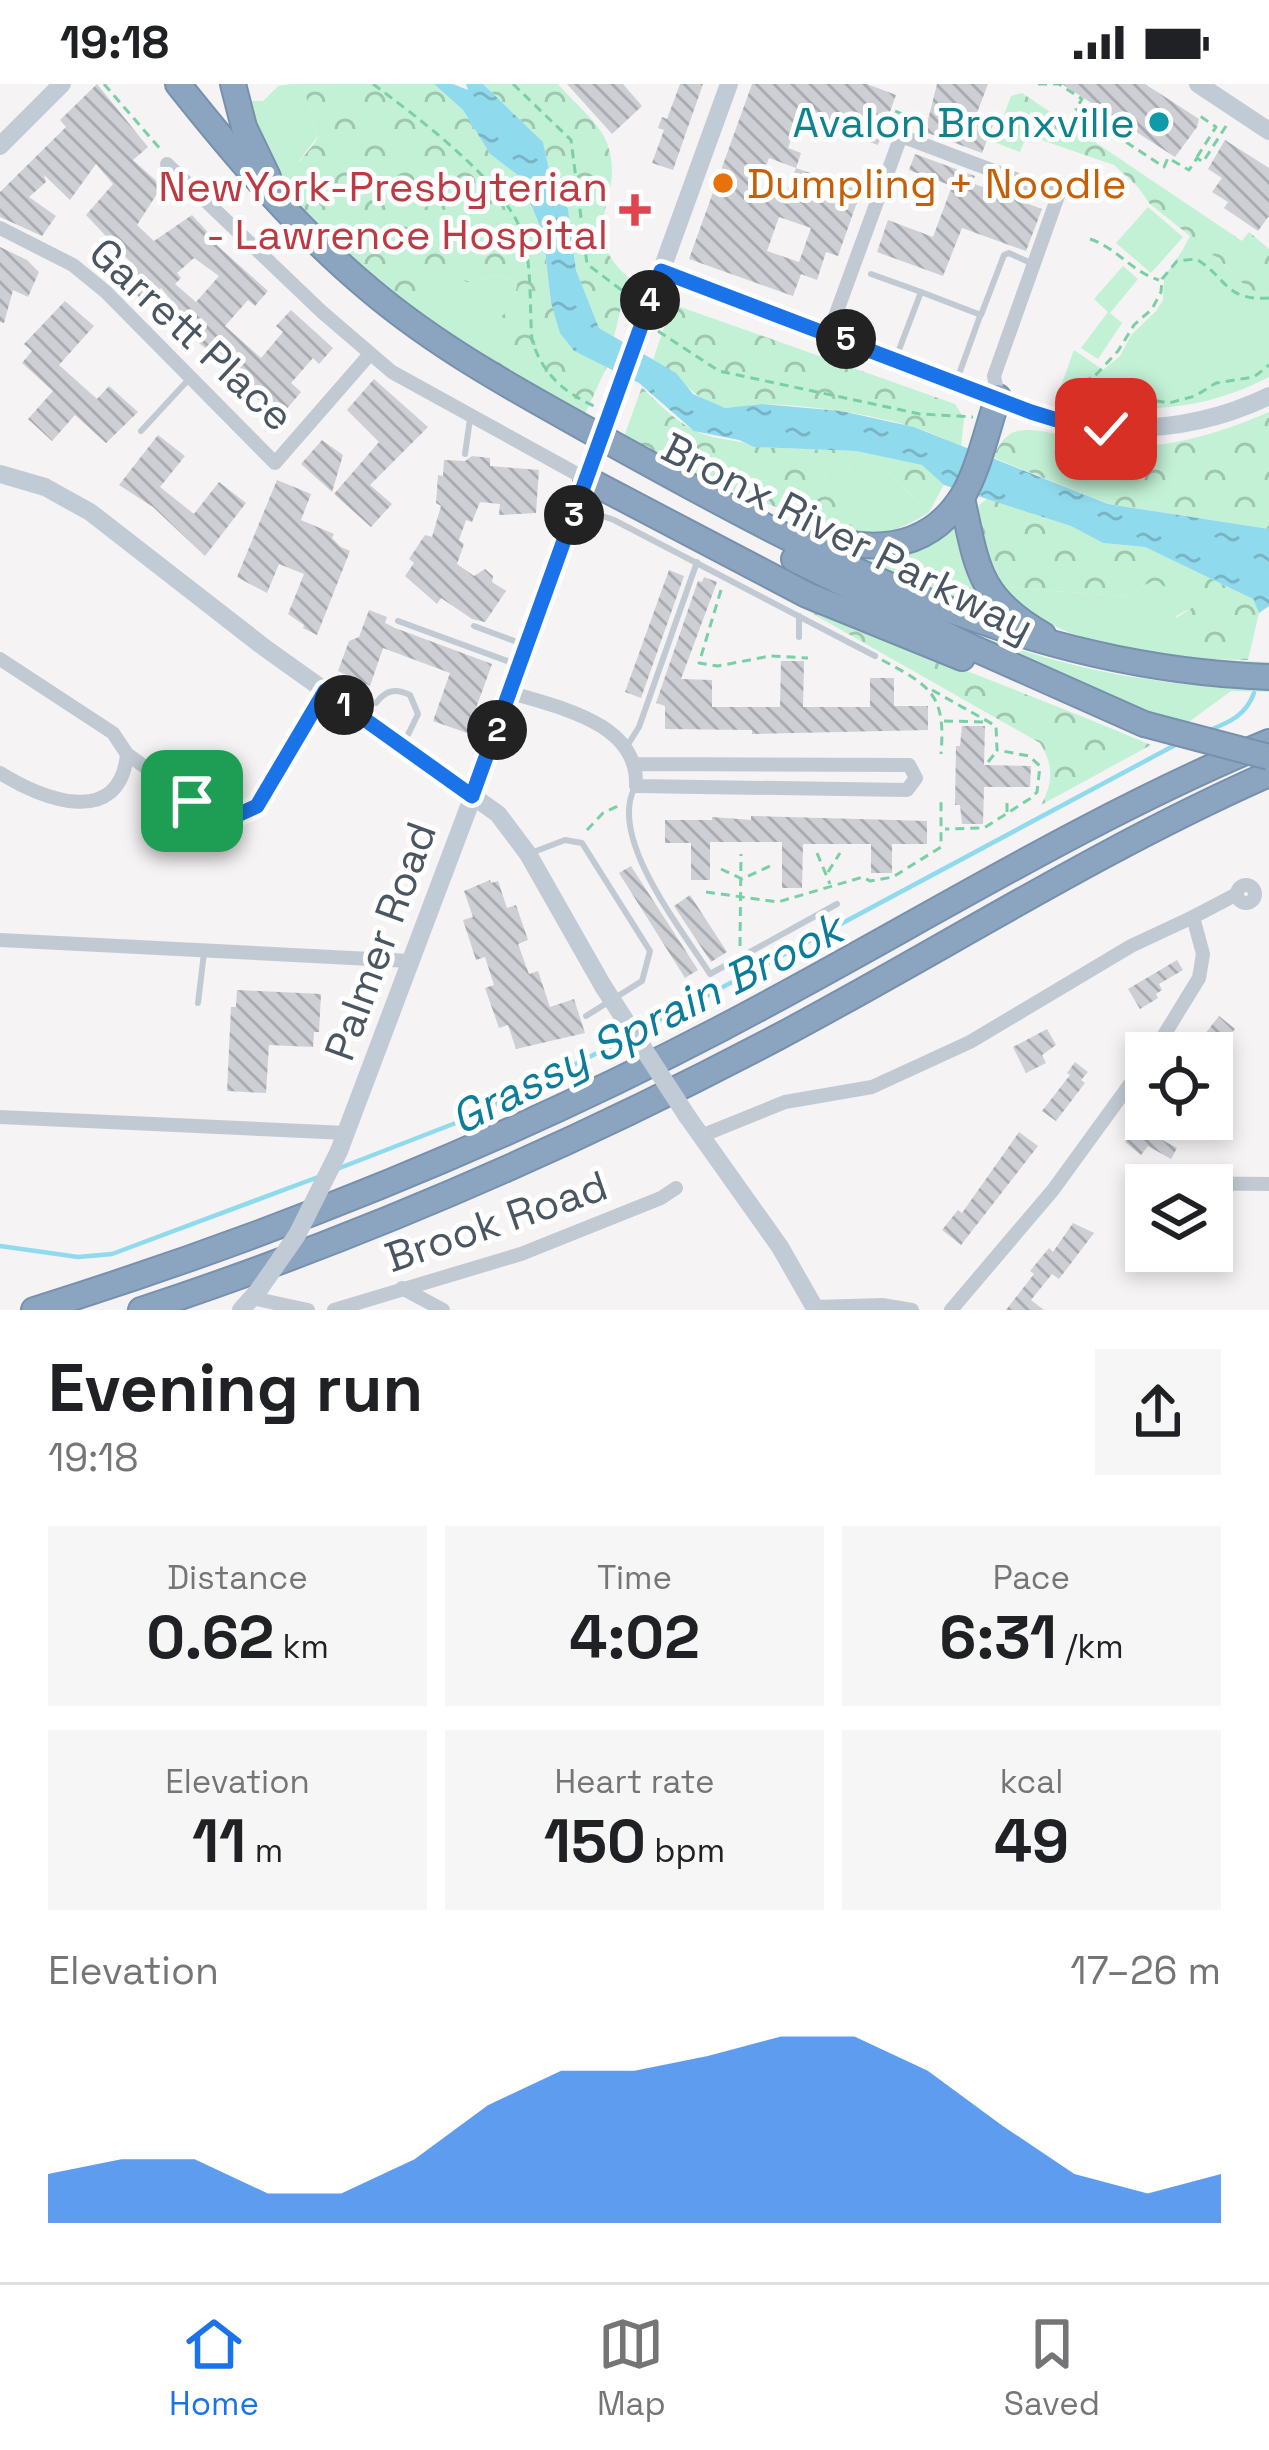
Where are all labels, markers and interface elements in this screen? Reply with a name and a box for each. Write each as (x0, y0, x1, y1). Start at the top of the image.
text: 19:18 (60, 14, 169, 71)
place label: Avalon Bronxville (793, 96, 1135, 149)
marker: Avalon Bronxville (1146, 109, 1172, 135)
place label: Dumpling + Noodle (747, 157, 1127, 210)
place label: NewYork-Presbyterian - Lawrence Hospital (158, 160, 608, 261)
marker: Dumpling + Noodle (710, 170, 736, 196)
marker: NewYork-Presbyterian - Lawrence Hospital (619, 194, 651, 226)
street label: Garrett Place (78, 226, 305, 443)
pin: 4 (620, 270, 680, 330)
text: 4 (640, 279, 661, 321)
pin: 5 (816, 309, 876, 369)
text: 5 (836, 318, 856, 360)
pin (1055, 378, 1157, 480)
icon: check (1073, 396, 1139, 462)
street label: Bronx River Parkway (653, 421, 1043, 654)
pin: 3 (544, 485, 604, 545)
text: 3 (564, 494, 584, 536)
pin: 1 (314, 675, 374, 735)
text: 1 (337, 684, 351, 726)
pin: 2 (467, 700, 527, 760)
text: 2 (487, 709, 507, 751)
pin (141, 750, 243, 852)
icon: arrive (159, 768, 225, 834)
street label: Palmer Road (313, 815, 448, 1068)
water label: Grassy Sprain Brook (441, 898, 856, 1147)
map controls (1125, 1032, 1233, 1272)
button: locate (1125, 1032, 1233, 1140)
street label: Brook Road (378, 1159, 614, 1284)
button: layers (1125, 1164, 1233, 1272)
text: Evening run (48, 1346, 423, 1430)
button: share (1095, 1349, 1221, 1475)
text: 19:18 (48, 1433, 139, 1482)
text: Distance (167, 1557, 308, 1599)
text: Time (597, 1557, 672, 1599)
text: Pace (993, 1557, 1070, 1599)
text: 0.62 (146, 1599, 274, 1676)
text: 4:02 (569, 1599, 700, 1676)
text: 6:31 (939, 1599, 1057, 1676)
text: km (274, 1626, 329, 1668)
text: /km (1057, 1626, 1124, 1668)
text: Elevation (165, 1761, 310, 1803)
text: Heart rate (554, 1761, 715, 1803)
text: kcal (1000, 1761, 1063, 1803)
text: 11 (192, 1803, 246, 1880)
text: 150 (544, 1803, 646, 1880)
text: 49 (994, 1803, 1069, 1880)
text: m (246, 1830, 283, 1872)
text: bpm (646, 1830, 725, 1872)
text: Elevation (48, 1946, 219, 1995)
text: 17–26 m (1070, 1946, 1221, 1995)
tab: Home (169, 2311, 259, 2425)
tab: Map (597, 2311, 666, 2425)
tab: Saved (1004, 2311, 1100, 2425)

